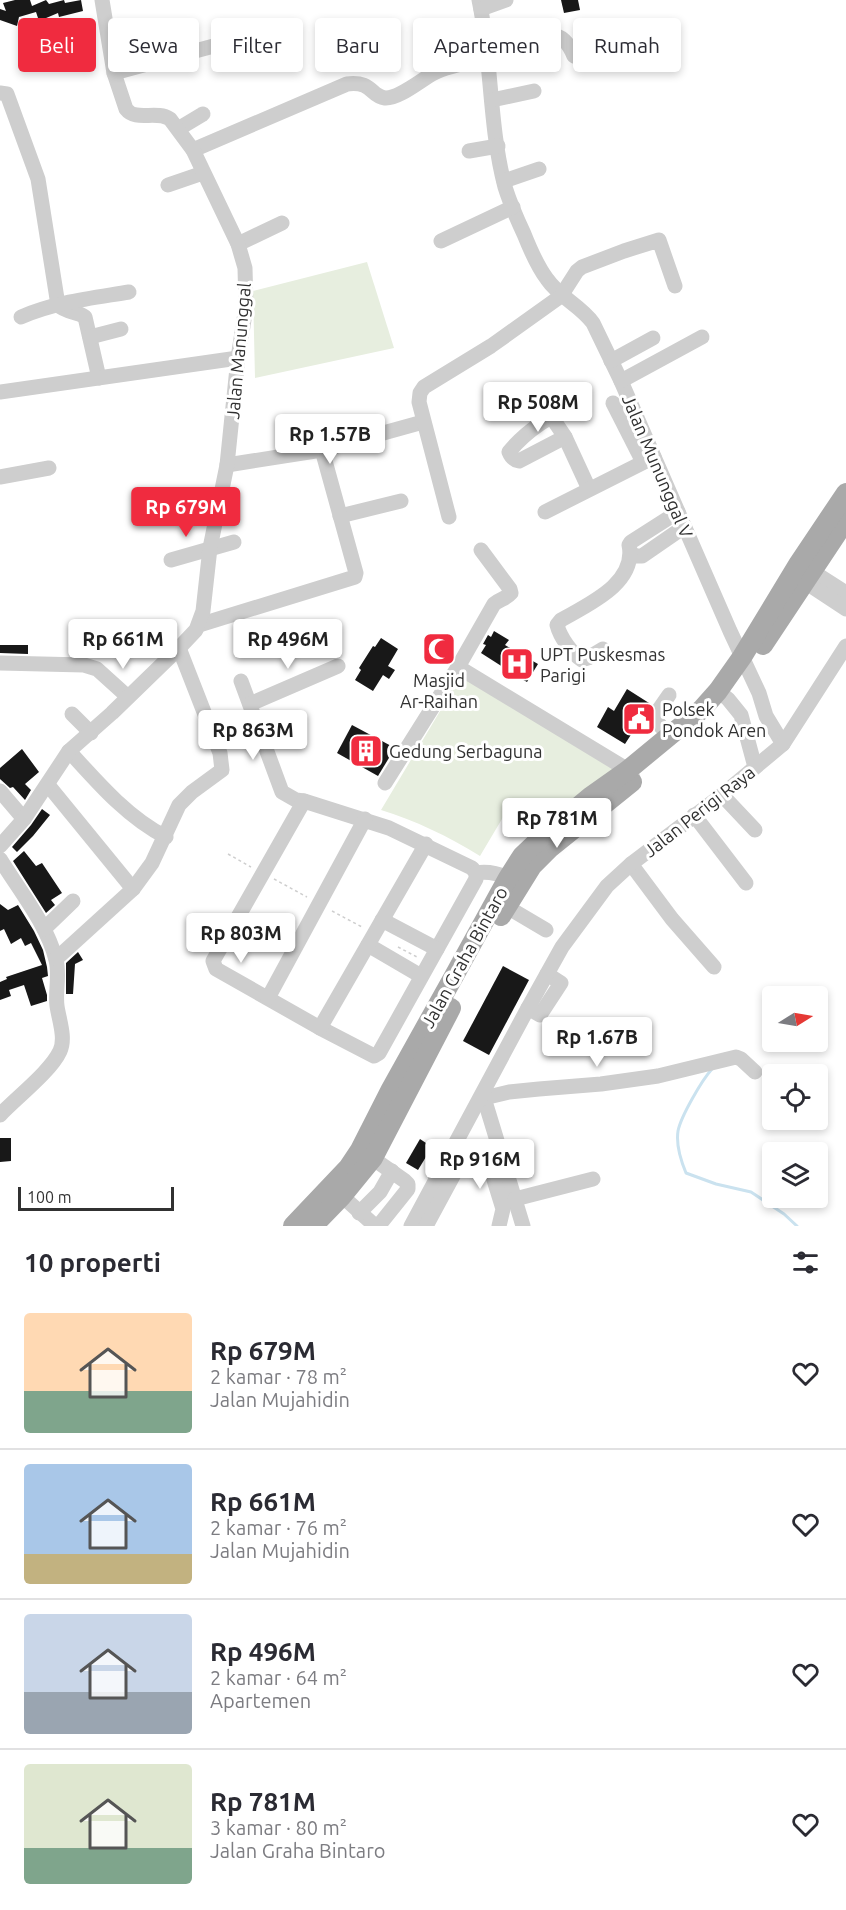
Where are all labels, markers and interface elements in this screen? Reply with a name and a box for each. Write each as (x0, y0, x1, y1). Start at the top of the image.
chip: Beli (18, 18, 96, 72)
chip: Sewa (108, 18, 199, 72)
chip: Filter (211, 18, 303, 72)
chip: Baru (315, 18, 401, 72)
chip: Apartemen (413, 18, 561, 72)
chip: Rumah (573, 18, 681, 72)
street label: Jalan Manunggal (222, 282, 254, 420)
pin: Rp 508M (483, 382, 593, 433)
text: Rp 508M (497, 390, 579, 413)
street label: Jalan Mununggal V (619, 391, 697, 541)
pin: Rp 1.57B (268, 414, 392, 465)
text: Rp 1.57B (289, 422, 371, 445)
pin: Rp 679M (131, 487, 241, 538)
text: Rp 679M (145, 495, 227, 518)
pin: Rp 661M (68, 619, 178, 670)
pin: Rp 496M (233, 619, 343, 670)
text: Rp 661M (82, 627, 164, 650)
text: Rp 496M (247, 627, 329, 650)
mosque icon: Masjid Ar-Raihan (421, 631, 457, 667)
place label: UPT Puskesmas Parigi (540, 644, 665, 685)
hospital icon: UPT Puskesmas Parigi (499, 646, 535, 682)
place label: Masjid Ar-Raihan (400, 670, 478, 711)
place label: Polsek Pondok Aren (662, 699, 766, 740)
public building icon: Polsek Pondok Aren (621, 701, 657, 737)
pin: Rp 863M (198, 710, 308, 761)
text: Rp 863M (212, 718, 294, 741)
building icon: Gedung Serbaguna (348, 733, 384, 769)
place label: Gedung Serbaguna (389, 741, 543, 761)
street label: Jalan Perigi Raya (640, 761, 758, 861)
pin: Rp 781M (502, 798, 612, 849)
text: Rp 781M (516, 806, 598, 829)
street label: Jalan Graha Bintaro (417, 883, 511, 1031)
pin: Rp 803M (186, 913, 296, 964)
text: Rp 803M (200, 921, 282, 944)
north arrow (762, 986, 828, 1052)
map controls (762, 986, 828, 1208)
pin: Rp 1.67B (535, 1017, 659, 1068)
text: Rp 1.67B (556, 1025, 638, 1048)
button: locate (762, 1064, 828, 1130)
pin: Rp 916M (425, 1139, 535, 1190)
button: layers (762, 1142, 828, 1208)
text: Rp 916M (439, 1147, 521, 1170)
scale bar (18, 1184, 174, 1212)
text: 100 m (27, 1188, 72, 1206)
icon: filters (789, 1246, 822, 1279)
text: 10 properti (24, 1248, 161, 1277)
text: Rp 679M (210, 1336, 316, 1365)
icon: home (72, 1337, 144, 1409)
icon: heart (789, 1357, 822, 1390)
text: 2 kamar · 78 m² (210, 1365, 347, 1388)
text: Jalan Mujahidin (210, 1388, 350, 1411)
text: Rp 661M (210, 1487, 316, 1516)
icon: home (72, 1488, 144, 1560)
icon: heart (789, 1508, 822, 1541)
text: 2 kamar · 76 m² (210, 1516, 347, 1539)
text: Jalan Mujahidin (210, 1539, 350, 1562)
text: Rp 496M (210, 1637, 316, 1666)
icon: home (72, 1638, 144, 1710)
icon: heart (789, 1658, 822, 1691)
text: 2 kamar · 64 m² (210, 1666, 347, 1689)
text: Apartemen (210, 1689, 311, 1712)
text: Rp 781M (210, 1787, 316, 1816)
icon: home (72, 1788, 144, 1860)
icon: heart (789, 1808, 822, 1841)
text: 3 kamar · 80 m² (210, 1816, 347, 1839)
text: Jalan Graha Bintaro (210, 1839, 385, 1862)

